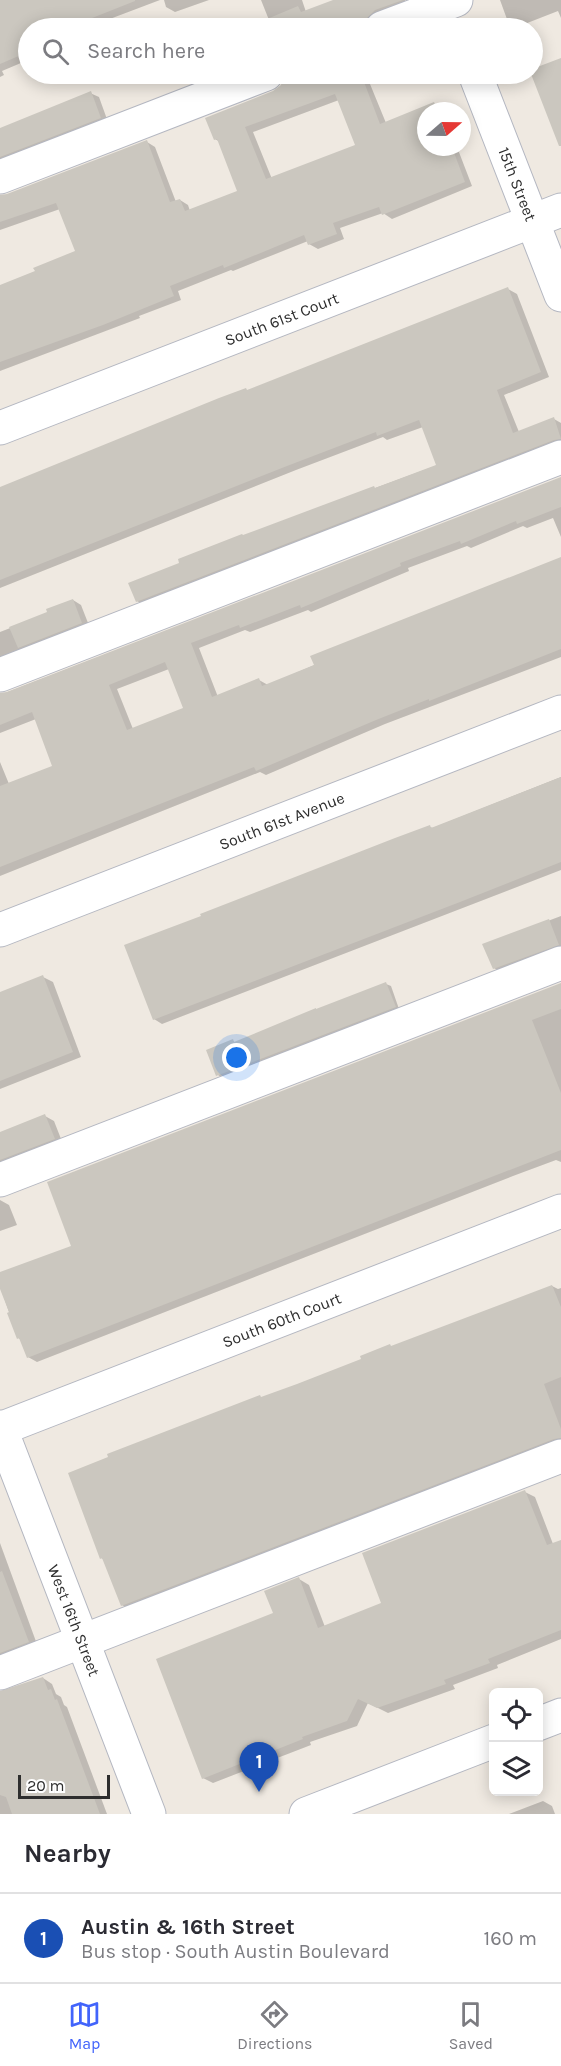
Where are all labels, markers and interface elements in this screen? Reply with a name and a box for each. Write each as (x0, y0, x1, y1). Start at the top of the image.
search box (18, 18, 543, 84)
icon: search (39, 35, 72, 68)
text: Search here (87, 38, 205, 64)
north arrow (417, 102, 471, 156)
street label: 15th Street (494, 144, 540, 224)
street label: South 61st Court (222, 288, 341, 350)
street label: South 61st Avenue (216, 788, 347, 854)
your location (222, 1043, 251, 1072)
street label: South 60th Court (220, 1288, 344, 1352)
street label: West 16th Street (44, 1562, 104, 1679)
map controls (489, 1688, 543, 1796)
button: locate (489, 1688, 543, 1742)
pin: 1 (240, 1742, 278, 1792)
button: layers (489, 1742, 543, 1796)
scale bar (18, 1772, 110, 1800)
text: 20 m (27, 1776, 65, 1795)
text: Nearby (24, 1838, 111, 1869)
text: Austin & 16th Street (81, 1914, 295, 1940)
text: 1 (40, 1927, 47, 1950)
text: 160 m (484, 1927, 537, 1950)
text: Bus stop · South Austin Boulevard (81, 1940, 390, 1963)
tab: Map (68, 1998, 101, 2053)
tab: Directions (237, 1998, 312, 2053)
tab: Saved (449, 1998, 493, 2053)

